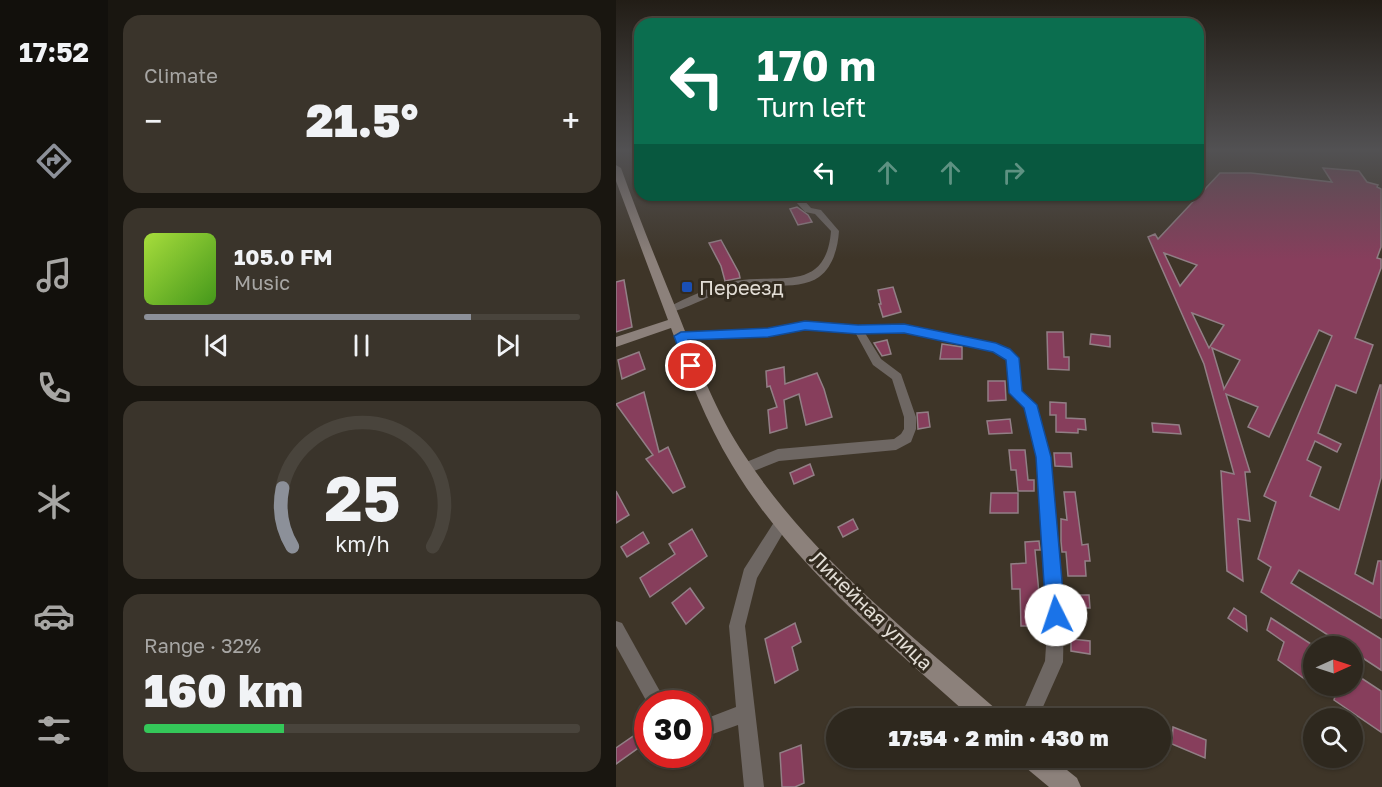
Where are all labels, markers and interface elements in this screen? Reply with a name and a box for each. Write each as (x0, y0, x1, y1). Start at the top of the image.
text: 17:52 (19, 36, 89, 68)
text: 170 m (757, 40, 876, 90)
icon: left (658, 42, 736, 120)
text: Climate (144, 63, 218, 87)
text: Turn left (757, 91, 866, 123)
text: 21.5° (306, 93, 418, 147)
text: − (144, 101, 162, 140)
text: + (562, 101, 580, 140)
icon: directions (33, 140, 75, 182)
icon: left (808, 156, 841, 189)
icon: ahead (871, 156, 904, 189)
icon: ahead (934, 156, 967, 189)
icon: right (997, 156, 1030, 189)
text: 105.0 FM (234, 243, 333, 270)
icon: music (33, 254, 75, 296)
text: Music (234, 270, 290, 294)
place label: Переезд (699, 275, 784, 299)
marker: Переезд (680, 280, 694, 294)
icon: previous (200, 329, 233, 362)
icon: pause (345, 329, 378, 362)
icon: next (491, 329, 524, 362)
pin (665, 340, 716, 391)
icon: arrive (674, 349, 707, 382)
icon: phone (33, 367, 75, 409)
text: 25 (324, 460, 400, 535)
icon: climate (33, 481, 75, 523)
text: km/h (335, 531, 389, 557)
street label: Линейная улица (806, 545, 938, 675)
position arrow (1024, 583, 1088, 647)
icon: car (33, 595, 75, 637)
text: Range · 32% (144, 633, 261, 657)
north arrow (1303, 636, 1363, 696)
map controls (1303, 636, 1363, 768)
text: 160 km (144, 663, 303, 717)
speed limit sign: 30 (634, 690, 712, 768)
button: search (1303, 708, 1363, 768)
icon: filters (33, 709, 75, 751)
text: 17:54 · 2 min · 430 m (888, 724, 1109, 751)

